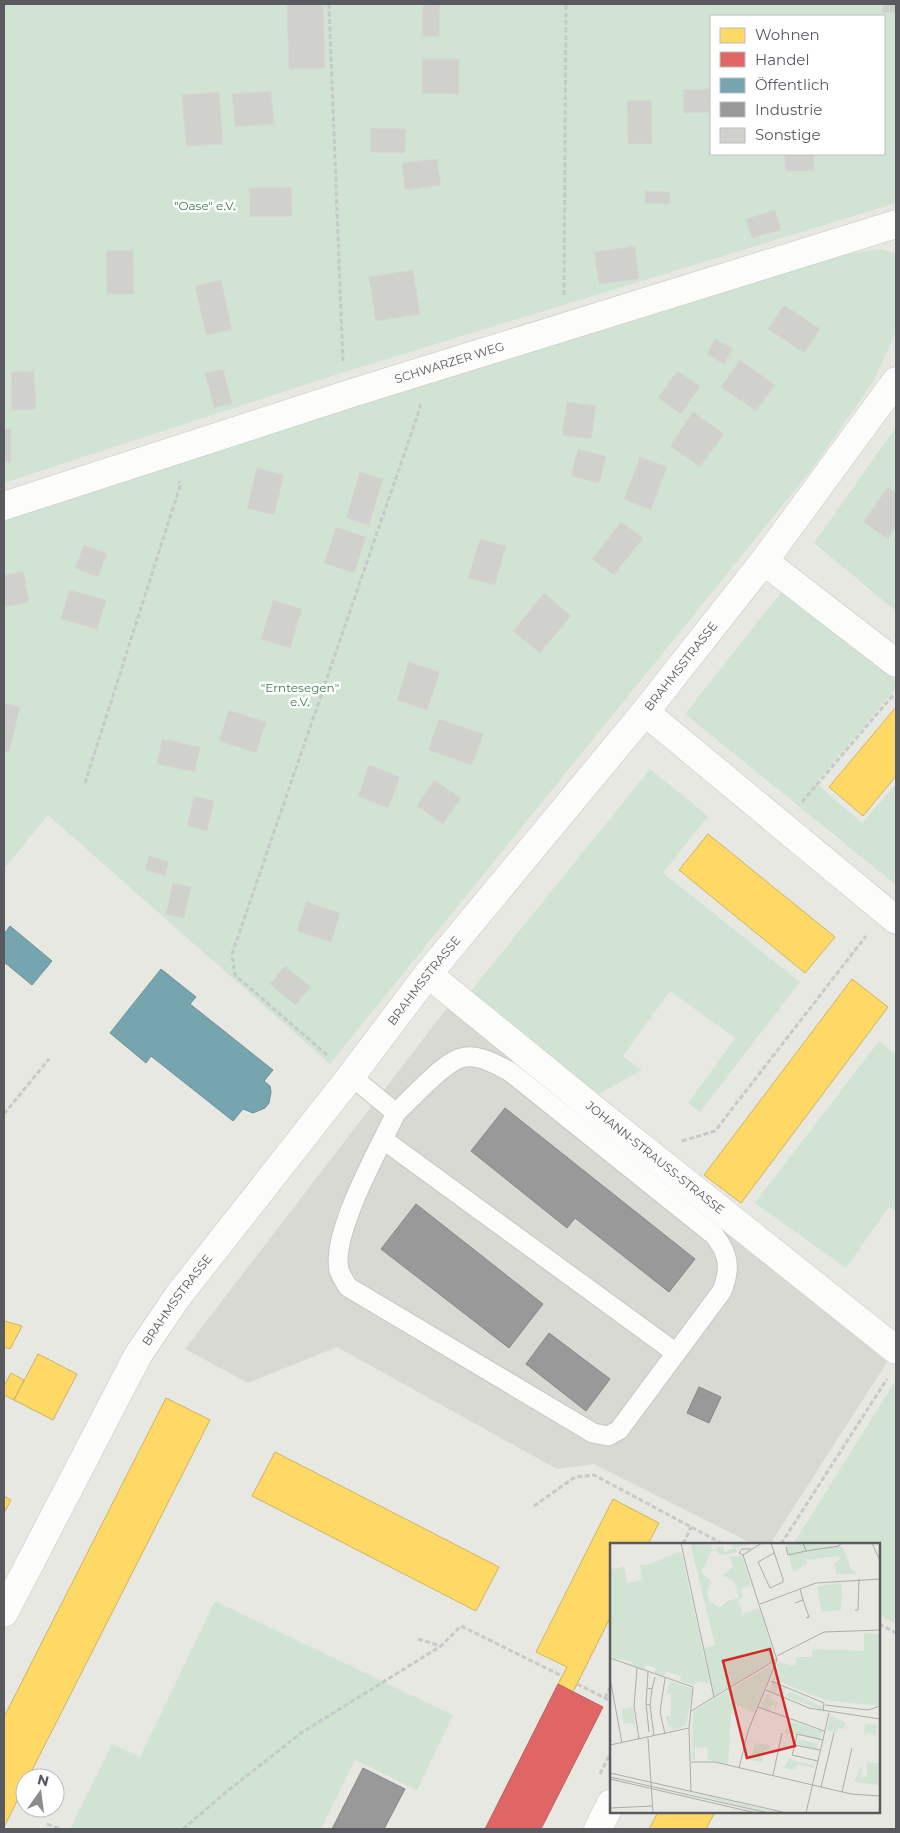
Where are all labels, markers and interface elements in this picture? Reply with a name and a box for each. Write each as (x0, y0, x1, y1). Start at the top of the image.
legend (710, 15, 885, 155)
text: Wohnen (755, 25, 820, 44)
text: Handel (755, 50, 809, 69)
text: Öffentlich (755, 75, 829, 94)
text: Industrie (755, 100, 822, 119)
text: Sonstige (755, 125, 821, 144)
park label: "Oase" e.V. (174, 198, 236, 213)
street label: SCHWARZER WEG (393, 338, 506, 386)
street label: BRAHMSSTRASSE (641, 618, 720, 714)
park label: "Erntesegen" e.V. (261, 680, 339, 709)
street label: BRAHMSSTRASSE (384, 933, 463, 1028)
street label: JOHANN-STRAUSS-STRASSE (582, 1097, 727, 1217)
street label: BRAHMSSTRASSE (138, 1251, 215, 1348)
inset map (610, 1543, 880, 1813)
north arrow (15, 1768, 65, 1818)
text: N (35, 1770, 51, 1790)

